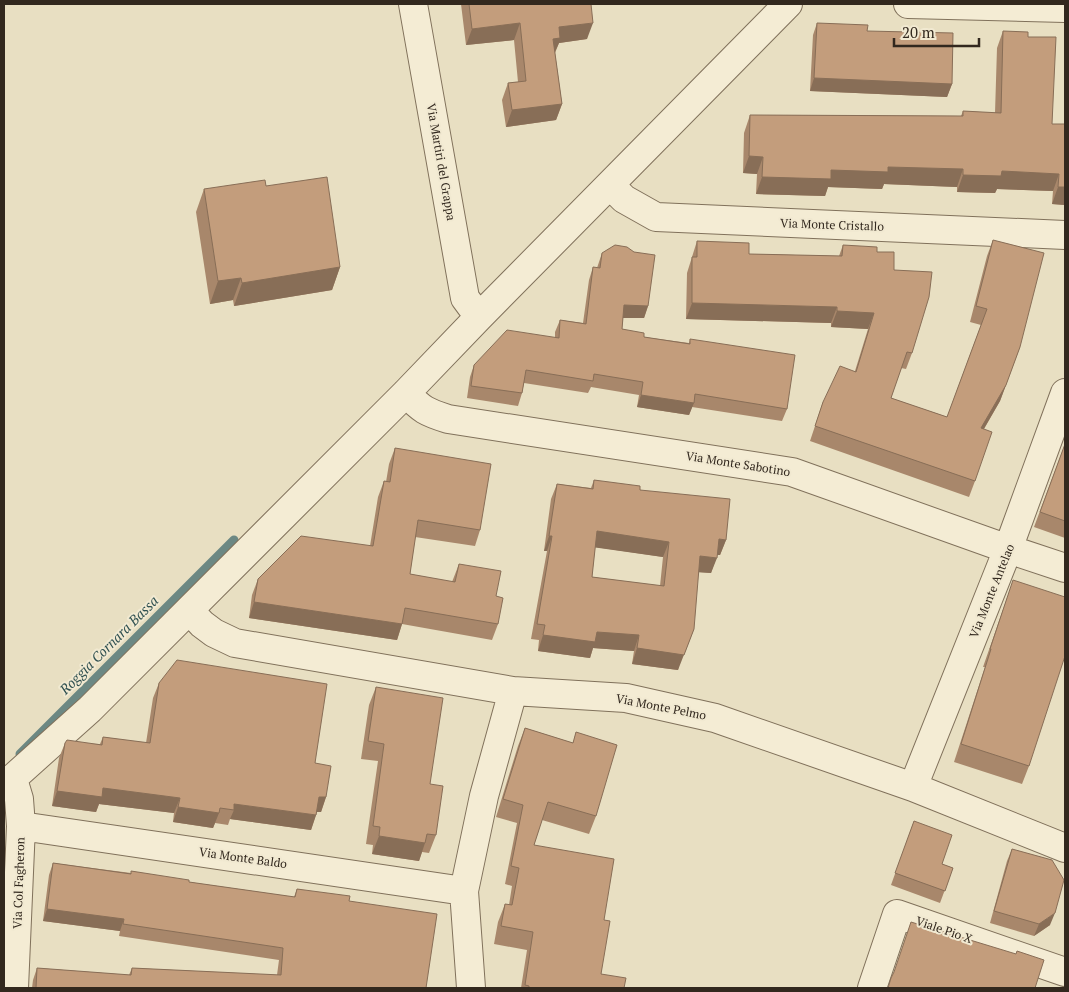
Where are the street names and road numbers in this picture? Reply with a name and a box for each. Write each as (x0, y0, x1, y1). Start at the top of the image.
street label: Via Martiri del Grappa (424, 102, 459, 222)
street label: Via Monte Cristallo (780, 215, 885, 234)
street label: Via Monte Sabotino (685, 448, 792, 479)
street label: Via Monte Antelao (966, 541, 1017, 640)
street label: Via Monte Pelmo (615, 690, 708, 723)
street label: Via Col Fagheron (9, 837, 28, 929)
street label: Via Monte Baldo (198, 844, 288, 871)
street label: Viale Pio X (914, 913, 974, 946)

